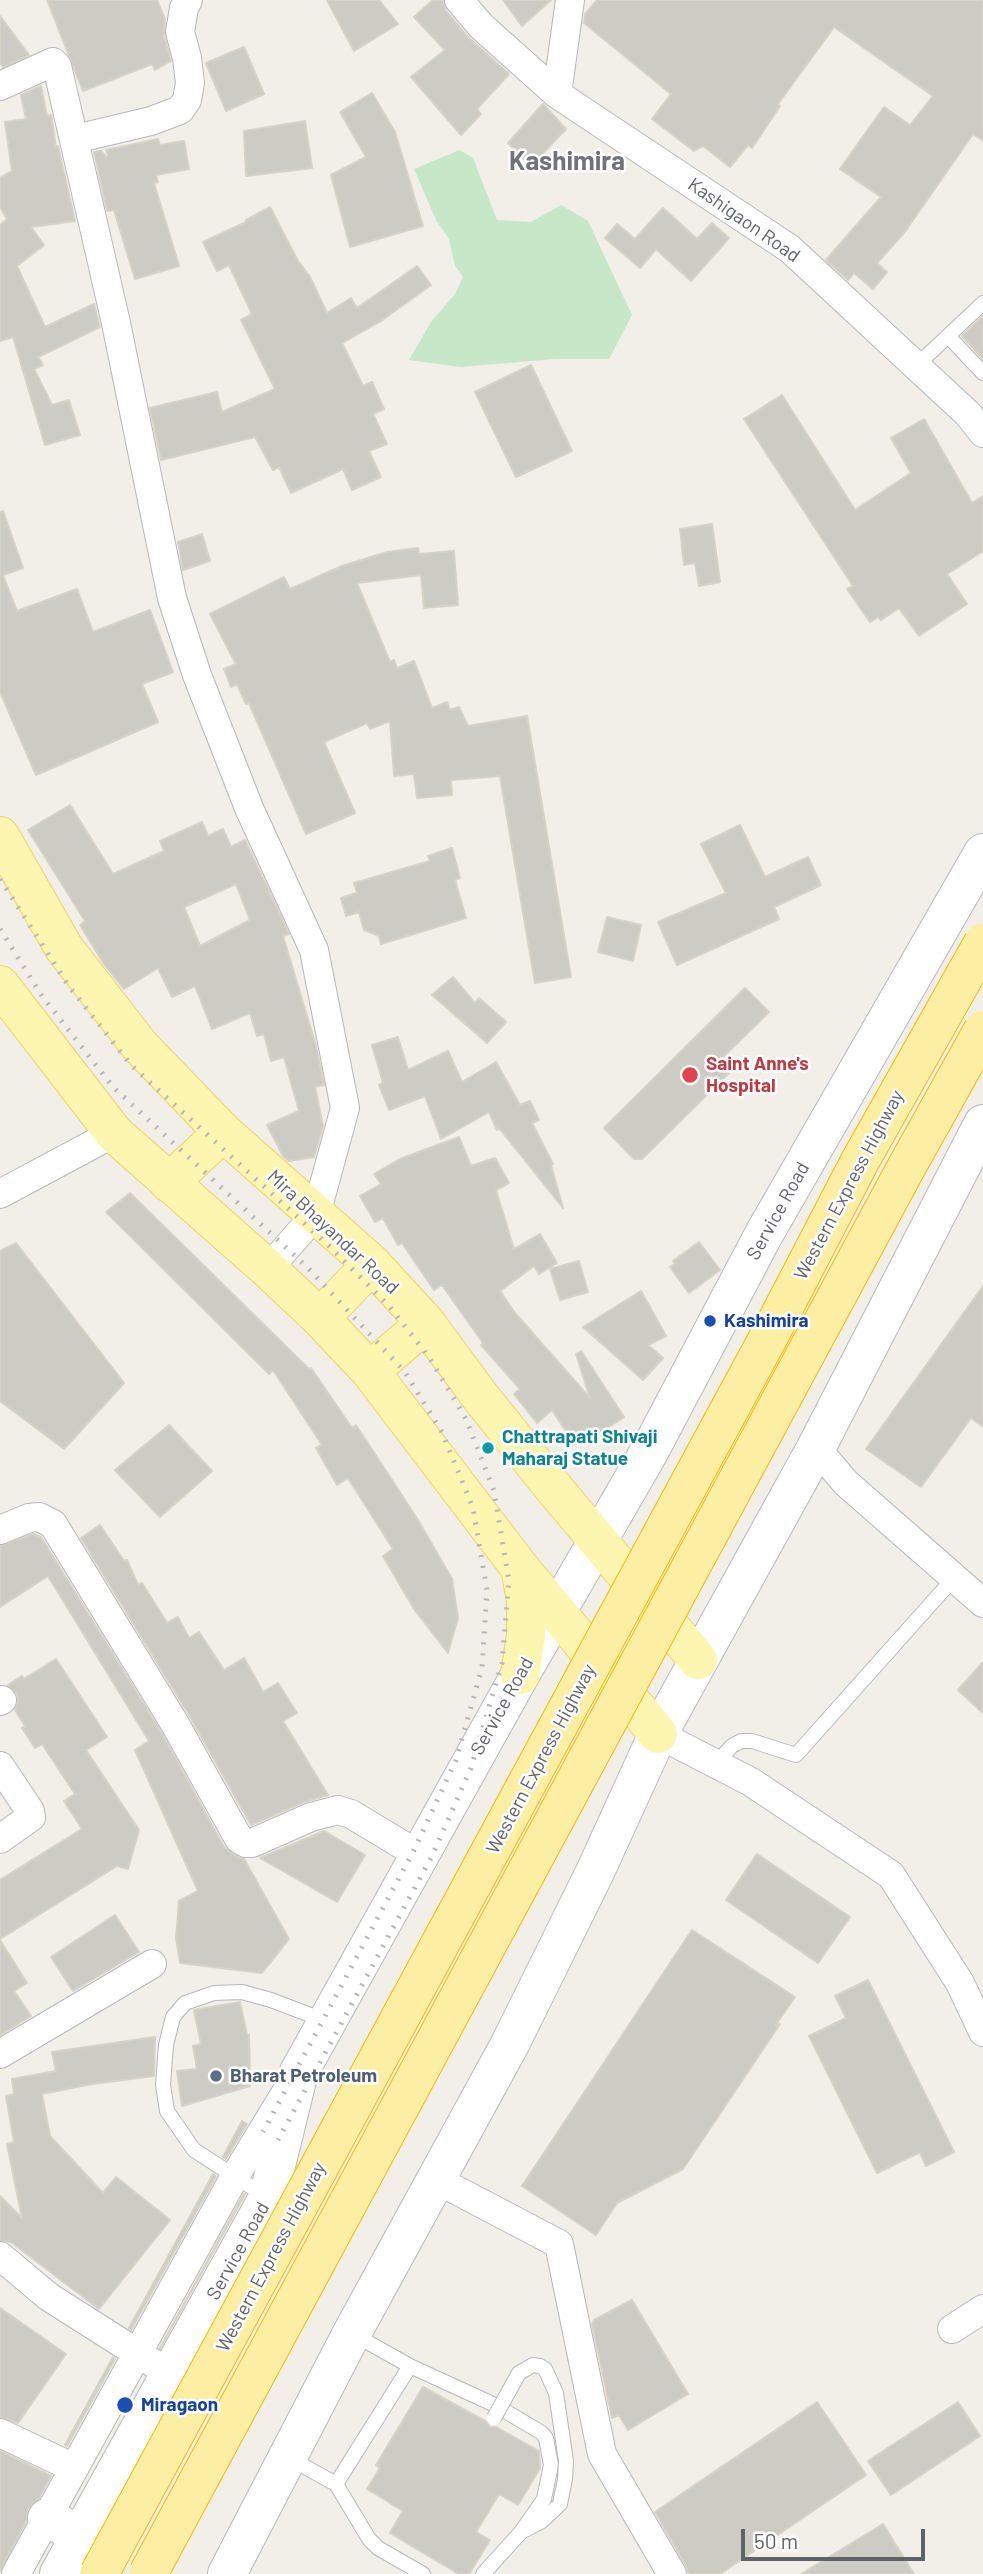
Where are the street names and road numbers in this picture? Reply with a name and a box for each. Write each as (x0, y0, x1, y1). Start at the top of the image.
street label: Kashigaon Road (683, 173, 805, 267)
street label: Western Express Highway (789, 1086, 909, 1284)
street label: Service Road (742, 1158, 814, 1264)
street label: Mira Bhayandar Road (262, 1165, 404, 1299)
street label: Service Road (466, 1653, 538, 1759)
street label: Western Express Highway (481, 1660, 601, 1858)
street label: Western Express Highway (211, 2158, 331, 2356)
street label: Service Road (202, 2198, 274, 2304)

